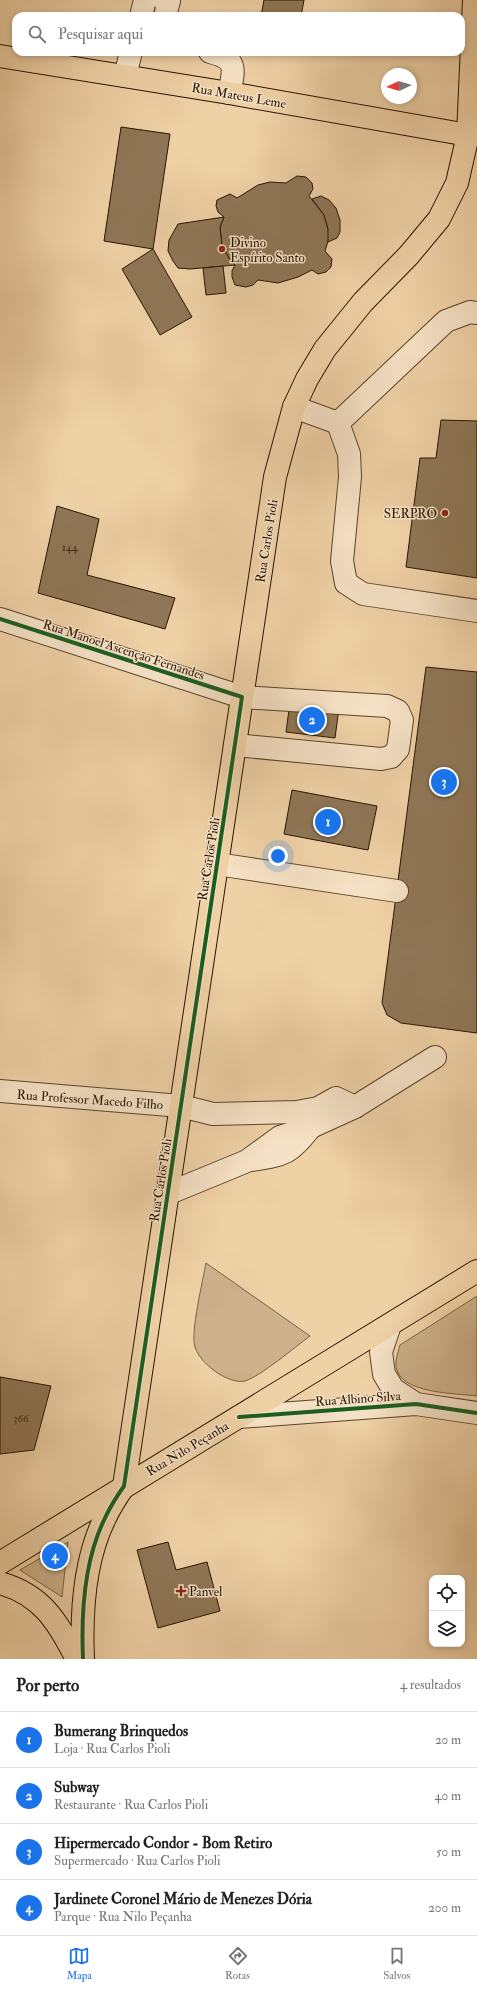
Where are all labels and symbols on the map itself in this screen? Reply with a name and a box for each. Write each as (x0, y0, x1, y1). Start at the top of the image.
north arrow (381, 68, 417, 104)
street label: Rua Mateus Leme (190, 80, 288, 112)
place label: Divino Espírito Santo (230, 235, 305, 267)
marker: Divino Espírito Santo (217, 244, 227, 254)
street label: Rua Carlos Pioli (252, 498, 282, 584)
place label: SERPRO (384, 506, 437, 522)
marker: SERPRO (440, 508, 450, 518)
house number: 144 (62, 541, 79, 554)
street label: Rua Manoel Ascenção Fernandes (41, 616, 207, 684)
pin: 2 (299, 705, 325, 735)
pin: 3 (431, 767, 457, 797)
pin: 1 (315, 807, 341, 837)
street label: Rua Carlos Pioli (194, 816, 224, 902)
your location (268, 846, 288, 866)
street label: Rua Professor Macedo Filho (16, 1087, 164, 1113)
street label: Rua Carlos Pioli (146, 1137, 176, 1223)
street label: Rua Albino Silva (315, 1388, 402, 1410)
house number: 366 (13, 1412, 30, 1425)
street label: Rua Nilo Peçanha (143, 1418, 232, 1480)
pin: 4 (42, 1541, 68, 1571)
place label: Panvel (189, 1584, 223, 1600)
marker: Panvel (176, 1586, 186, 1596)

